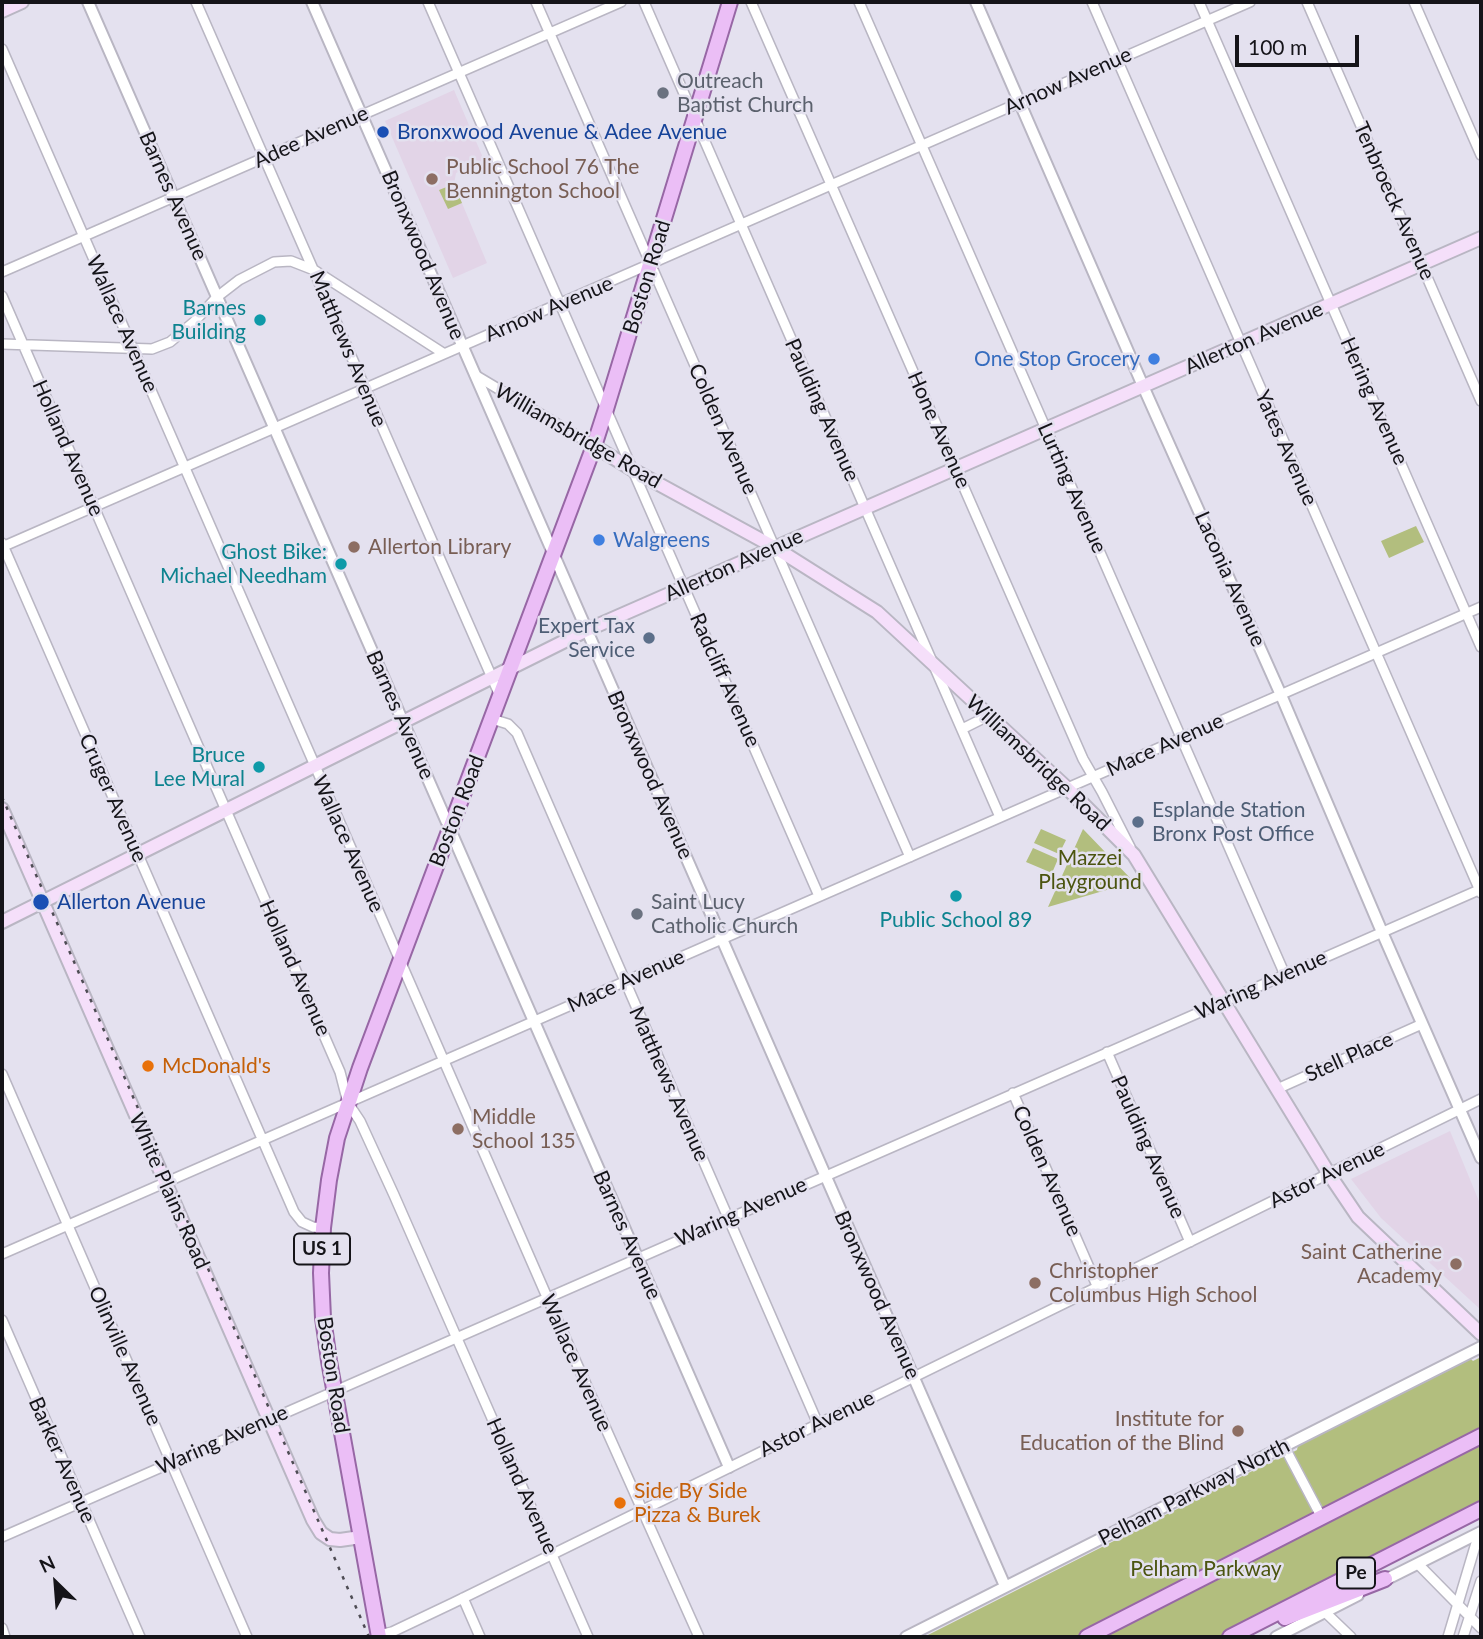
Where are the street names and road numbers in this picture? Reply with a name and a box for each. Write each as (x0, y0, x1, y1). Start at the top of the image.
street label: Arnow Avenue (1000, 42, 1136, 120)
street label: Adee Avenue (250, 101, 372, 173)
street label: Tenbroeck Avenue (1348, 118, 1440, 284)
street label: Barnes Avenue (133, 128, 213, 264)
street label: Bronxwood Avenue (376, 167, 470, 343)
street label: Boston Road (618, 217, 676, 337)
street label: Wallace Avenue (81, 252, 163, 396)
street label: Matthews Avenue (304, 267, 392, 431)
street label: Arnow Avenue (481, 271, 617, 347)
street label: Allerton Avenue (1181, 296, 1327, 380)
street label: Hering Avenue (1335, 333, 1413, 469)
street label: Paulding Avenue (779, 335, 865, 485)
street label: Colden Avenue (683, 360, 763, 498)
street label: Hone Avenue (902, 368, 976, 492)
street label: Holland Avenue (27, 376, 109, 520)
street label: Williamsbridge Road (490, 378, 666, 494)
street label: Yates Avenue (1249, 386, 1323, 510)
street label: Lurting Avenue (1032, 419, 1112, 557)
street label: Laconia Avenue (1189, 508, 1271, 650)
street label: Allerton Avenue (661, 523, 807, 607)
street label: Radcliff Avenue (684, 609, 766, 751)
street label: Barnes Avenue (360, 647, 440, 783)
street label: Bronxwood Avenue (602, 687, 698, 863)
street label: Williamsbridge Road (960, 690, 1116, 836)
street label: Mace Avenue (1103, 708, 1227, 782)
street label: Cruger Avenue (73, 730, 153, 866)
street label: Boston Road (424, 752, 490, 870)
street label: Wallace Avenue (307, 772, 389, 916)
street label: Holland Avenue (254, 896, 336, 1040)
street label: Mace Avenue (564, 944, 688, 1018)
street label: Waring Avenue (1191, 945, 1331, 1025)
street label: Matthews Avenue (624, 1003, 714, 1165)
street label: Stell Place (1301, 1026, 1397, 1088)
street label: Paulding Avenue (1105, 1072, 1191, 1222)
street label: Colden Avenue (1007, 1102, 1087, 1240)
street label: White Plains Road (123, 1109, 215, 1273)
street label: Astor Avenue (1265, 1136, 1389, 1214)
street label: Barnes Avenue (587, 1167, 667, 1303)
street label: Waring Avenue (671, 1172, 811, 1252)
street label: Bronxwood Avenue (829, 1207, 925, 1383)
road number: US 1 (294, 1233, 350, 1264)
street label: Olinville Avenue (83, 1282, 167, 1430)
street label: Wallace Avenue (535, 1291, 617, 1435)
street label: Boston Road (311, 1315, 355, 1435)
street label: Astor Avenue (755, 1385, 879, 1463)
street label: Barker Avenue (23, 1393, 101, 1527)
street label: Waring Avenue (152, 1400, 292, 1480)
street label: Holland Avenue (481, 1414, 563, 1558)
street label: Pelham Parkway North (1094, 1433, 1294, 1551)
road number: Pe (1337, 1558, 1375, 1588)

